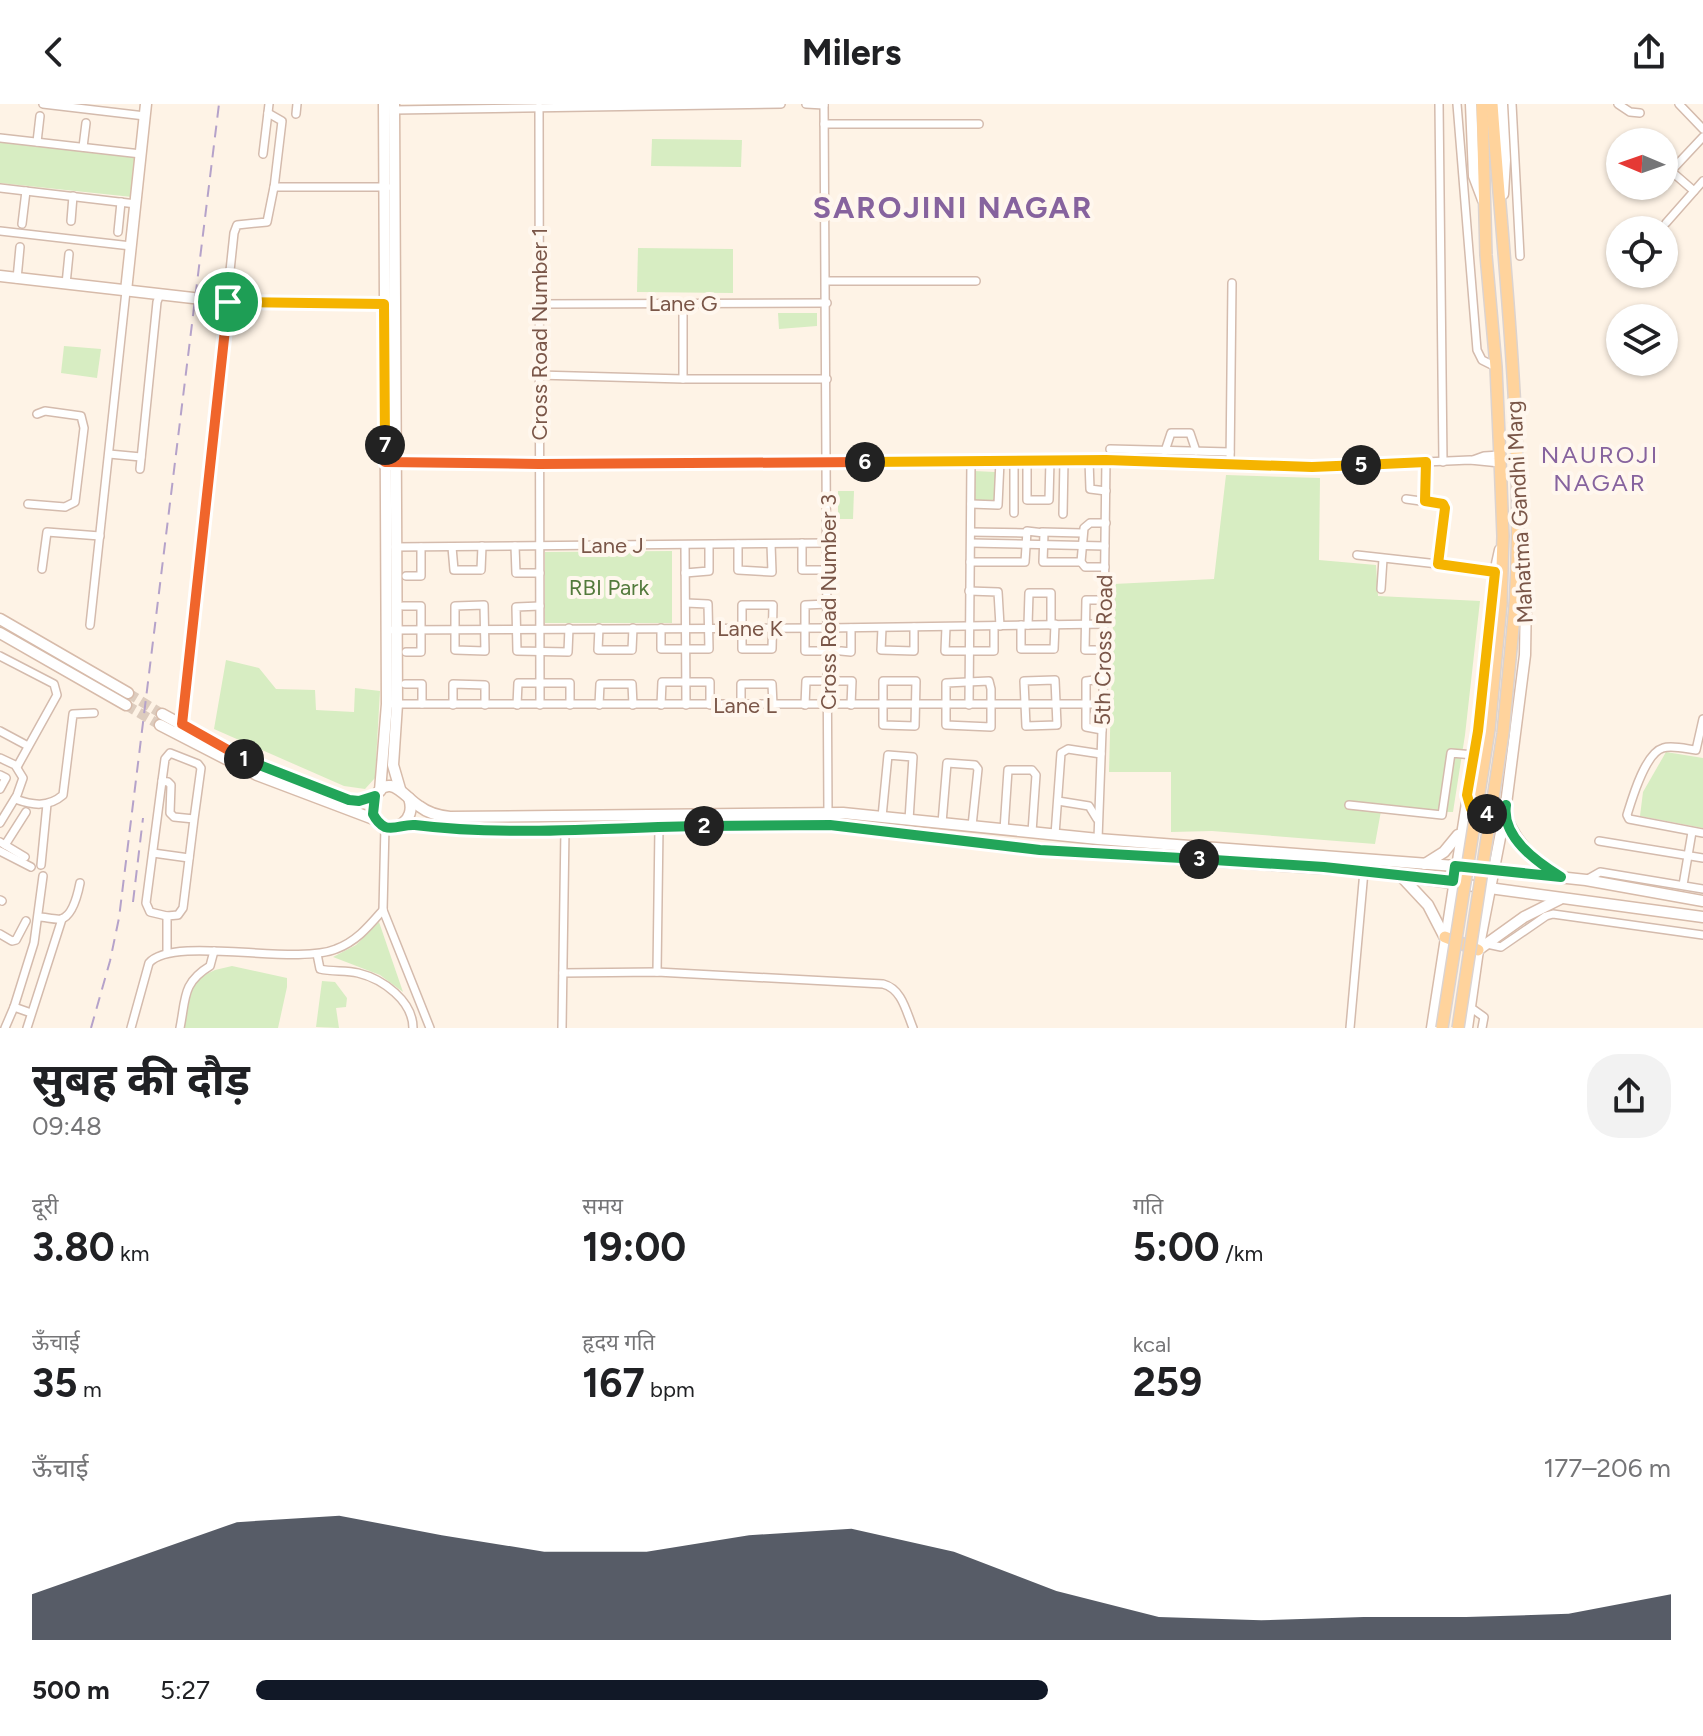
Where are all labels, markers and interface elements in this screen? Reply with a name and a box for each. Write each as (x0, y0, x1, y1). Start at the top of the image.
icon: back (32, 30, 76, 74)
icon: share (1627, 30, 1671, 74)
text: Milers (802, 31, 901, 74)
north arrow (1606, 128, 1678, 200)
map controls (1606, 128, 1678, 376)
district label: SAROJINI NAGAR (813, 189, 1093, 226)
button: locate (1606, 216, 1678, 288)
street label: Cross Road Number 1 (526, 228, 553, 440)
pin (194, 268, 262, 336)
icon: arrive (206, 280, 250, 324)
street label: Lane G (648, 290, 718, 317)
button: layers (1606, 304, 1678, 376)
street label: Mahatma Gandhi Marg (1500, 400, 1539, 624)
pin: 7 (365, 425, 405, 465)
text: 7 (379, 431, 391, 458)
district label: NAUROJI NAGAR (1541, 440, 1659, 497)
pin: 6 (845, 442, 885, 482)
pin: 5 (1341, 445, 1381, 485)
text: 6 (859, 448, 871, 475)
text: 5 (1355, 451, 1367, 478)
street label: Cross Road Number 3 (815, 494, 842, 710)
street label: Lane J (580, 532, 644, 559)
park label: RBI Park (569, 574, 650, 601)
street label: 5th Cross Road (1089, 574, 1118, 726)
street label: Lane K (717, 615, 783, 642)
street label: Lane L (713, 692, 777, 719)
pin: 1 (224, 739, 264, 779)
text: 1 (239, 745, 249, 772)
pin: 4 (1467, 794, 1507, 834)
text: 4 (1480, 800, 1494, 827)
pin: 2 (684, 806, 724, 846)
text: 2 (698, 812, 710, 839)
pin: 3 (1179, 839, 1219, 879)
text: 3 (1193, 845, 1205, 872)
text: सुबह की दौड़ (32, 1053, 250, 1106)
button: share (1587, 1054, 1671, 1138)
text: 09:48 (32, 1110, 102, 1142)
text: दूरी (32, 1193, 58, 1220)
text: समय (582, 1193, 623, 1220)
text: गति (1133, 1193, 1163, 1220)
text: 3.80 (32, 1223, 115, 1271)
text: 19:00 (582, 1223, 686, 1271)
text: 5:00 (1133, 1223, 1220, 1271)
text: km (115, 1240, 149, 1267)
text: /km (1220, 1240, 1263, 1267)
text: ऊँचाई (32, 1329, 80, 1356)
text: हृदय गति (582, 1329, 655, 1356)
text: kcal (1133, 1331, 1171, 1358)
text: 259 (1133, 1358, 1202, 1406)
text: 35 (32, 1359, 77, 1407)
text: 167 (582, 1359, 645, 1407)
text: m (77, 1376, 102, 1403)
text: bpm (645, 1376, 695, 1403)
text: ऊँचाई (32, 1452, 88, 1484)
text: 177–206 m (1544, 1452, 1671, 1484)
text: 500 m (32, 1674, 110, 1706)
text: 5:27 (160, 1674, 210, 1706)

